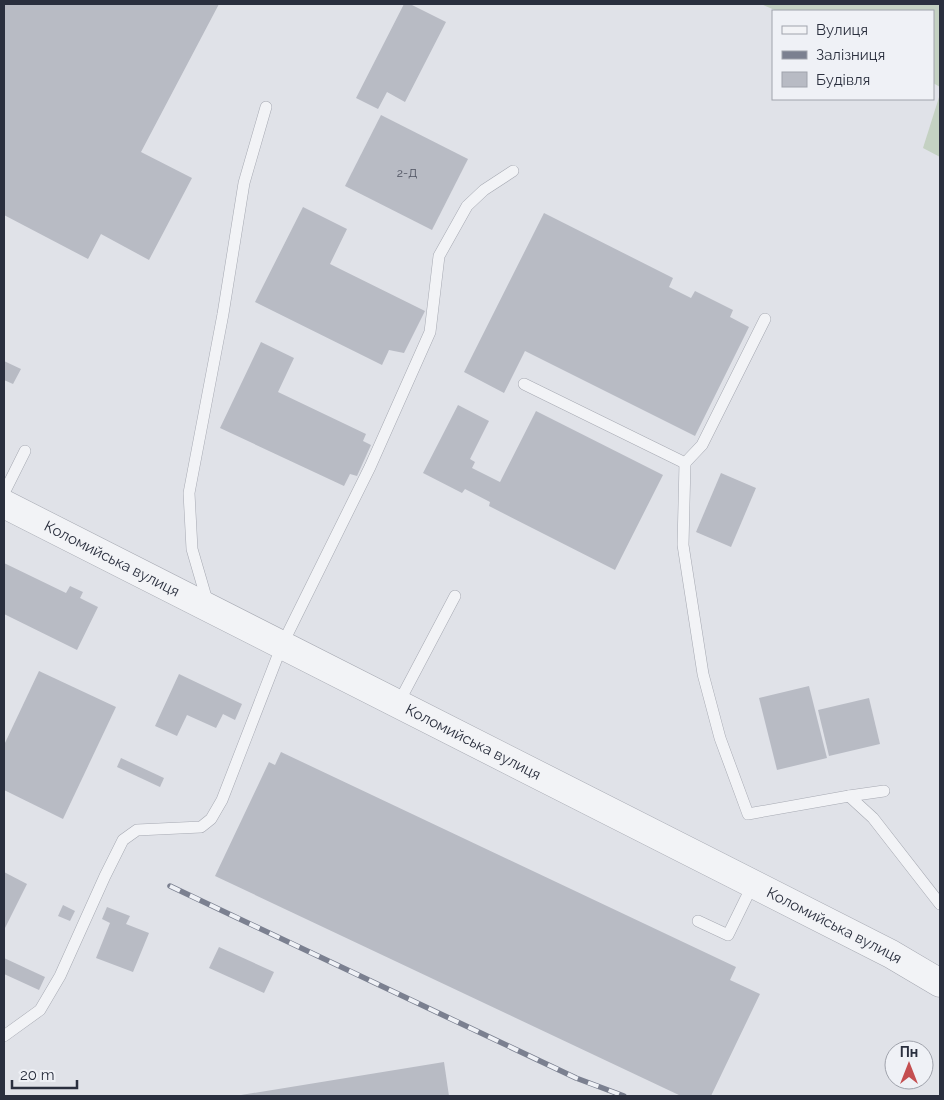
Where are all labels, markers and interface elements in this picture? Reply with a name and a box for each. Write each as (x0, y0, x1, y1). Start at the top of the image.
legend (772, 10, 934, 100)
text: Вулиця (816, 21, 868, 39)
text: Залізниця (816, 46, 885, 64)
text: Будівля (816, 71, 870, 89)
house number: 2-Д (397, 166, 417, 180)
street label: Коломийська вулиця (41, 517, 183, 601)
street label: Коломийська вулиця (402, 700, 544, 784)
street label: Коломийська вулиця (764, 883, 905, 967)
north arrow (884, 1040, 934, 1090)
text: Пн (900, 1044, 918, 1060)
scale bar (12, 1058, 78, 1090)
text: 20 m (20, 1066, 55, 1084)

